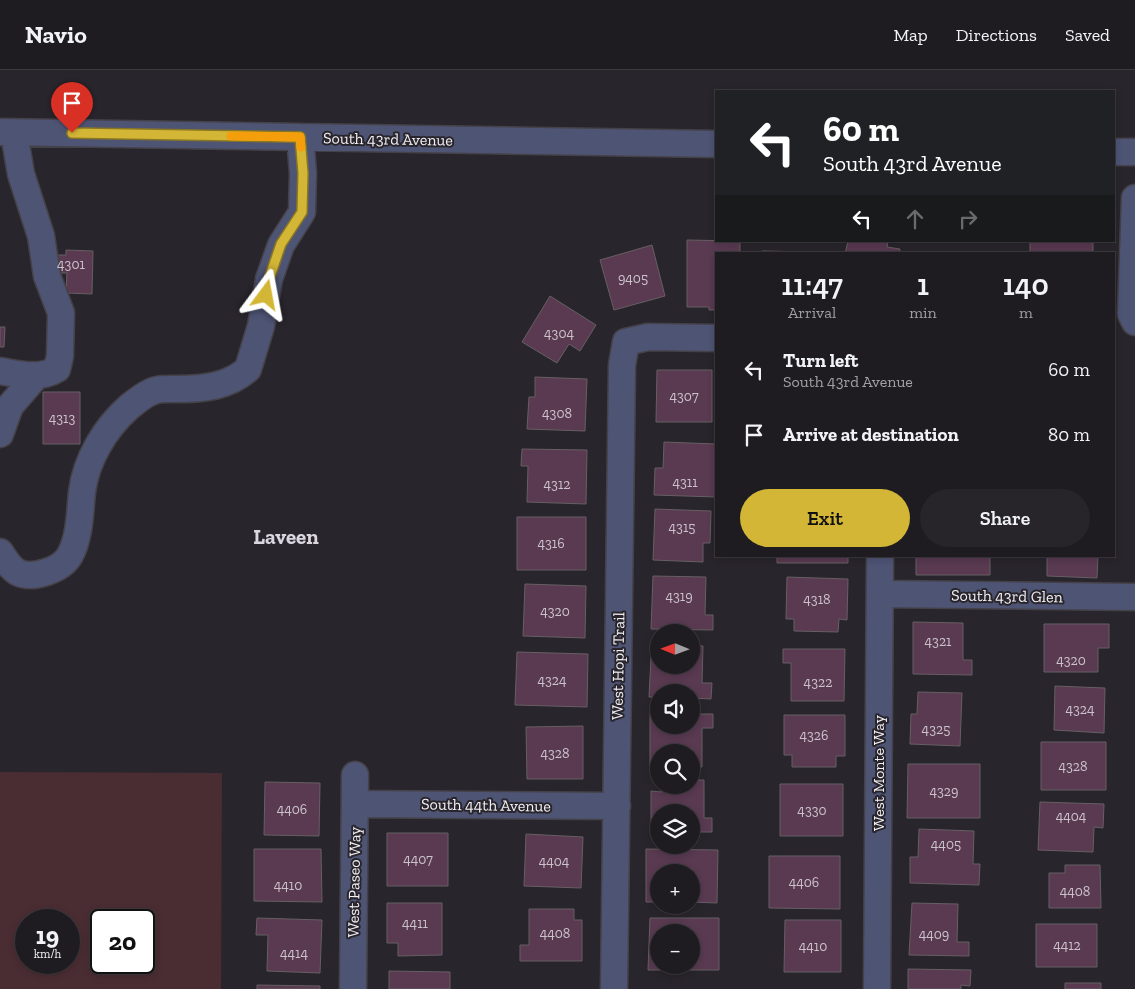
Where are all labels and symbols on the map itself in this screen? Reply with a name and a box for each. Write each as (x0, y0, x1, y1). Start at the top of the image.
pin (51, 82, 93, 133)
street label: South 43rd Avenue (323, 128, 453, 150)
house number: 4301 (57, 256, 86, 273)
position arrow (239, 268, 291, 320)
house number: 9405 (618, 270, 648, 287)
house number: 4304 (544, 325, 574, 342)
house number: 4307 (669, 388, 699, 405)
house number: 4308 (542, 405, 572, 422)
house number: 4313 (49, 410, 75, 427)
house number: 4311 (672, 474, 698, 491)
house number: 4312 (544, 476, 571, 493)
house number: 4315 (669, 519, 695, 536)
district label: Laveen (253, 524, 319, 549)
house number: 4316 (537, 535, 565, 552)
street label: South 43rd Glen (951, 586, 1064, 606)
house number: 4319 (665, 588, 693, 605)
house number: 4318 (803, 591, 831, 608)
house number: 4320 (540, 603, 570, 620)
street label: West Hopi Trail (608, 612, 628, 720)
north arrow (650, 624, 700, 674)
house number: 4321 (925, 633, 952, 650)
house number: 4320 (1056, 652, 1086, 669)
house number: 4324 (537, 672, 567, 689)
house number: 4322 (804, 674, 832, 691)
house number: 4324 (1065, 701, 1095, 718)
street label: West Monte Way (869, 714, 888, 831)
house number: 4325 (922, 721, 950, 738)
house number: 4326 (799, 727, 829, 744)
house number: 4328 (540, 745, 570, 762)
house number: 4328 (1058, 758, 1088, 775)
house number: 4329 (929, 783, 959, 800)
street label: South 44th Avenue (421, 794, 551, 816)
house number: 4406 (277, 801, 307, 818)
house number: 4330 (797, 802, 827, 819)
house number: 4404 (1056, 808, 1087, 825)
street label: West Paseo Way (344, 826, 364, 938)
house number: 4405 (931, 836, 961, 853)
house number: 4407 (403, 851, 433, 868)
house number: 4404 (539, 853, 570, 870)
house number: 4406 (789, 874, 819, 891)
house number: 4410 (274, 877, 302, 894)
house number: 4408 (1060, 883, 1090, 900)
speed limit sign: 20 (90, 909, 155, 974)
house number: 4411 (402, 915, 429, 932)
house number: 4408 (540, 925, 570, 942)
house number: 4409 (919, 926, 949, 943)
house number: 4412 (1053, 937, 1081, 954)
house number: 4410 (799, 938, 827, 955)
house number: 4414 (280, 945, 308, 962)

